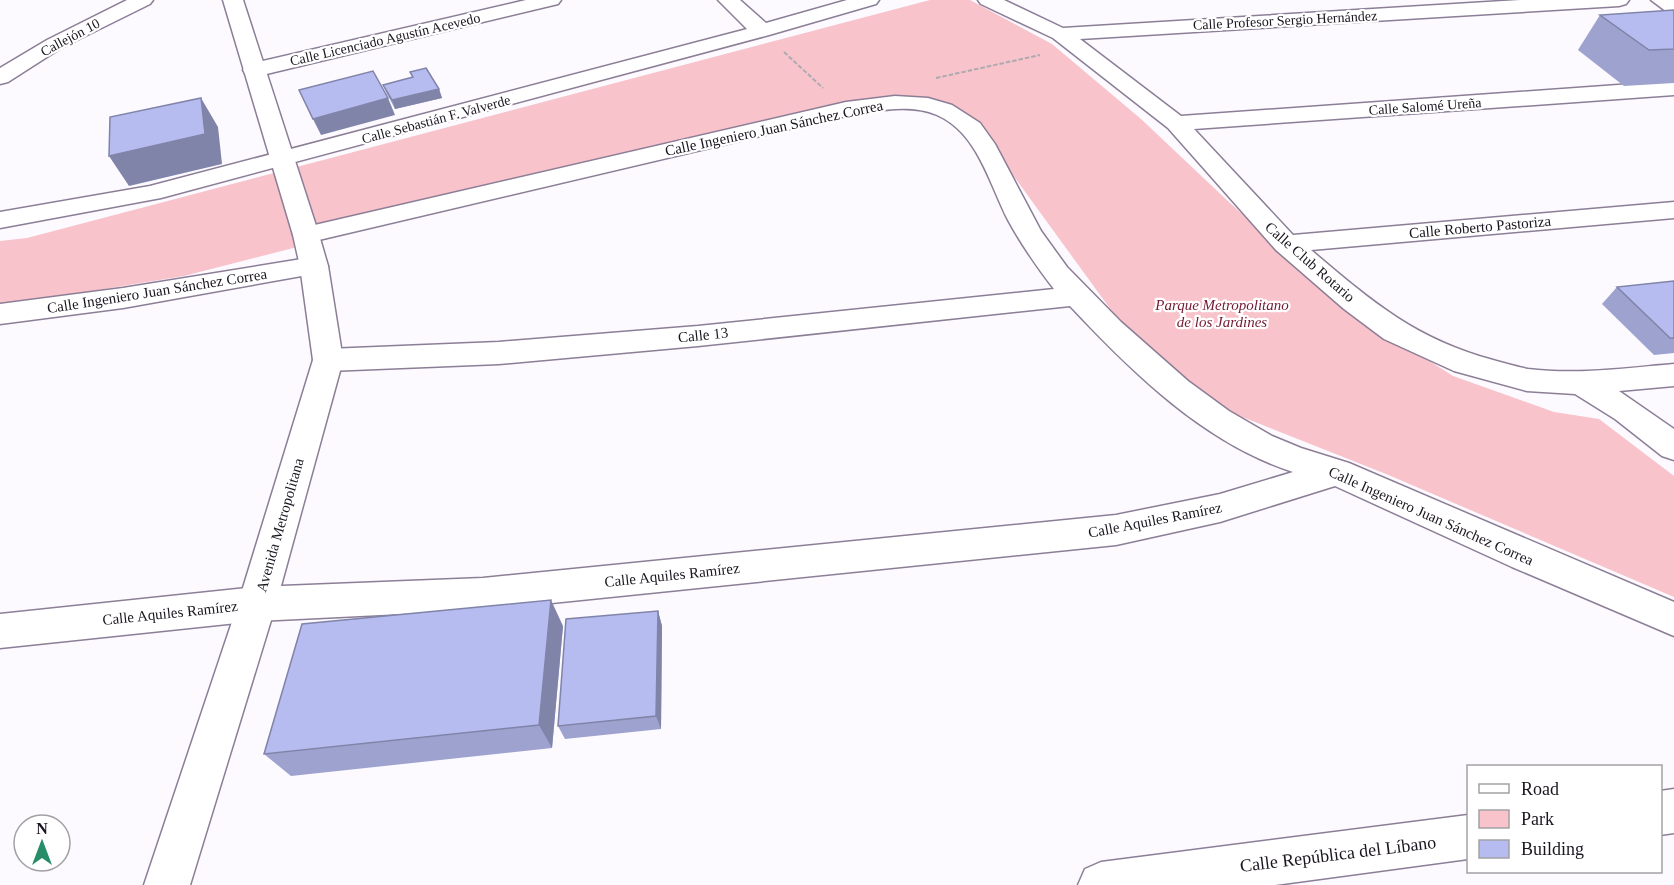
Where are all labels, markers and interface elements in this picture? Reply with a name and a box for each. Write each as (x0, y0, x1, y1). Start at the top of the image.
street label: Calle Profesor Sergio Hernández (1193, 8, 1377, 33)
street label: Calle Licenciado Agustín Acevedo (289, 10, 482, 69)
street label: Callejón 10 (38, 16, 102, 59)
street label: Calle Sebastián F. Valverde (360, 92, 512, 147)
street label: Calle Salomé Ureña (1368, 95, 1483, 118)
street label: Calle Ingeniero Juan Sánchez Correa (664, 97, 885, 159)
street label: Calle Roberto Pastoriza (1408, 213, 1552, 241)
street label: Calle Club Rotario (1262, 219, 1358, 305)
street label: Calle Ingeniero Juan Sánchez Correa (46, 266, 268, 316)
park label: Parque Metropolitano de los Jardines (1154, 297, 1289, 330)
street label: Calle 13 (677, 324, 729, 346)
street label: Avenida Metropolitana (253, 456, 307, 594)
street label: Calle Ingeniero Juan Sánchez Correa (1326, 463, 1536, 569)
street label: Calle Aquiles Ramírez (1087, 499, 1224, 541)
street label: Calle Aquiles Ramírez (604, 560, 741, 590)
street label: Calle Aquiles Ramírez (102, 598, 239, 628)
legend (1467, 765, 1662, 873)
text: Road (1521, 779, 1559, 799)
text: Park (1521, 809, 1554, 829)
north arrow (12, 813, 72, 873)
text: N (36, 820, 48, 837)
street label: Calle República del Líbano (1239, 832, 1437, 876)
text: Building (1521, 839, 1584, 859)

